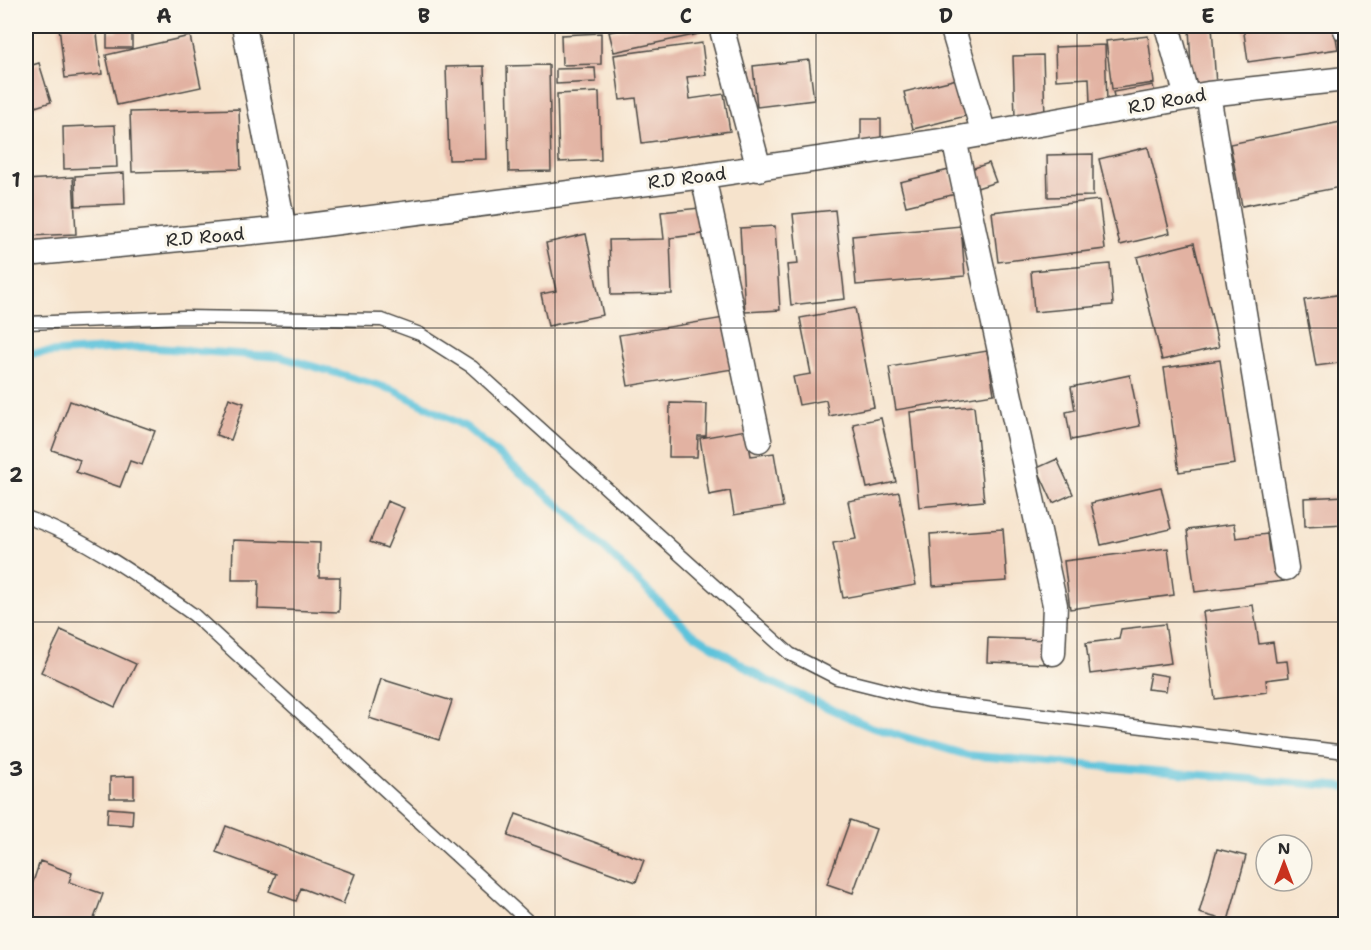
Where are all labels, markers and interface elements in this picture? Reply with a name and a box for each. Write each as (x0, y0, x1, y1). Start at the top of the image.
text: A (156, 3, 172, 29)
text: B (418, 3, 430, 29)
text: C (680, 3, 692, 29)
text: D (939, 3, 953, 29)
text: E (1201, 3, 1215, 29)
street label: R.D Road (1126, 82, 1208, 120)
street label: R.D Road (646, 161, 728, 195)
text: 1 (11, 167, 21, 193)
street label: R.D Road (165, 222, 245, 252)
text: 2 (9, 462, 23, 488)
text: 3 (9, 756, 23, 782)
north arrow (1254, 833, 1314, 893)
text: N (1278, 838, 1290, 859)

